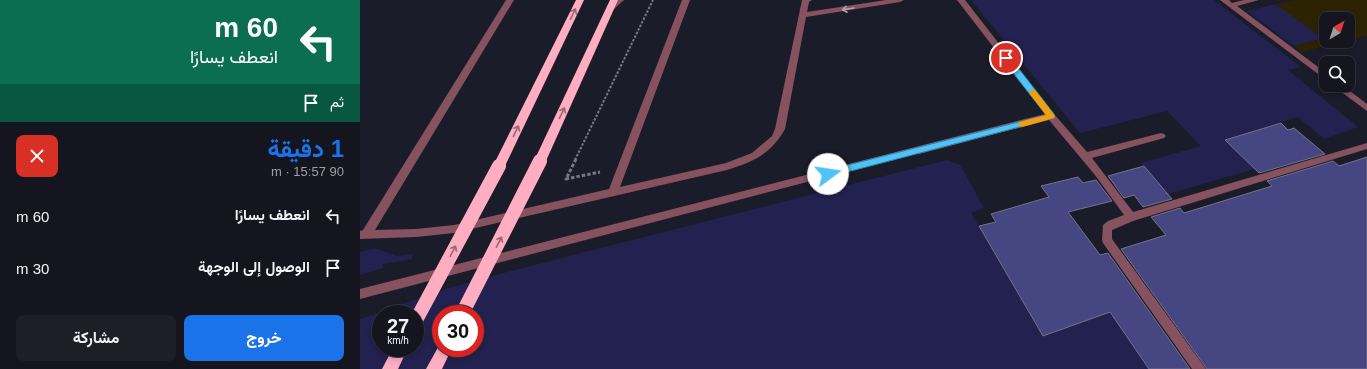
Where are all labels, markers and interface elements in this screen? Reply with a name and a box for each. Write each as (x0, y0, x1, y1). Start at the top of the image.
one-way arrow (842, 5, 855, 13)
one-way arrow (570, 8, 577, 20)
text: 60 m (214, 12, 278, 43)
north arrow (1319, 12, 1355, 48)
map controls (1319, 12, 1355, 92)
icon: left (292, 16, 344, 68)
pin (989, 41, 1023, 75)
text: انعطف يسارًا (190, 47, 278, 67)
icon: arrive (995, 47, 1017, 69)
button: search (1319, 56, 1355, 92)
icon: arrive (300, 92, 322, 114)
text: ثم (330, 93, 344, 110)
one-way arrow (559, 107, 566, 119)
one-way arrow (513, 125, 520, 137)
button: close (16, 135, 58, 177)
text: 1 دقيقة (267, 135, 344, 162)
position arrow (807, 153, 849, 195)
text: 90 m · 15:57 (271, 164, 344, 179)
icon: left (322, 205, 344, 227)
text: انعطف يسارًا (235, 206, 310, 223)
text: 60 m (16, 208, 49, 225)
one-way arrow (496, 236, 503, 248)
one-way arrow (450, 245, 458, 257)
icon: arrive (322, 257, 344, 279)
text: الوصول إلى الوجهة (198, 258, 310, 275)
text: 30 m (16, 260, 49, 277)
speed limit sign: 30 (432, 305, 484, 357)
button: مشاركة (16, 315, 176, 361)
button: خروج (184, 315, 344, 361)
text: 27 (387, 315, 409, 337)
text: km/h (387, 335, 409, 346)

